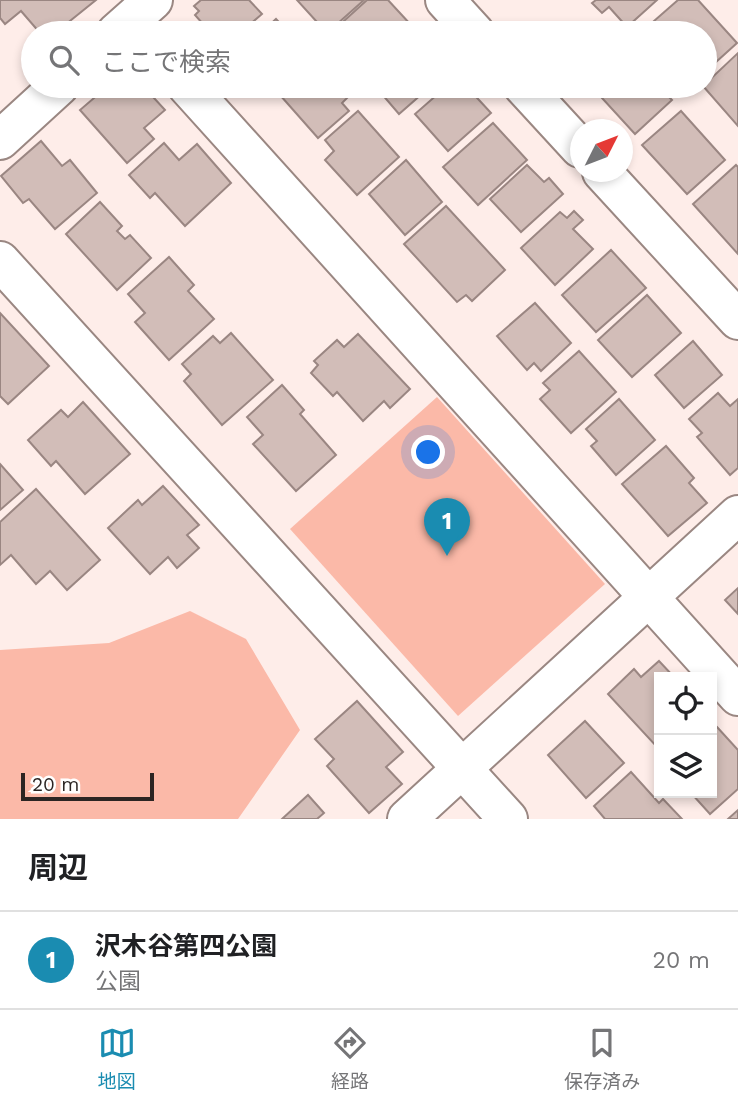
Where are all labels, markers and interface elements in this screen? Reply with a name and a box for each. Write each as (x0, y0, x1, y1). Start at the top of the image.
search box (21, 21, 717, 98)
icon: search (45, 41, 83, 79)
text: ここで検索 (101, 47, 231, 77)
north arrow (570, 119, 633, 182)
your location (411, 435, 445, 469)
pin: 1 (424, 498, 470, 556)
map controls (654, 672, 717, 798)
button: locate (654, 672, 717, 735)
button: layers (654, 735, 717, 798)
scale bar (21, 770, 154, 802)
text: 20 m (32, 773, 79, 796)
text: 周辺 (28, 850, 88, 885)
text: 沢木谷第四公園 (95, 931, 277, 961)
text: 1 (46, 947, 56, 974)
text: 20 m (653, 947, 710, 974)
text: 公園 (95, 968, 141, 995)
tab: 地図 (98, 1024, 136, 1093)
tab: 経路 (331, 1024, 369, 1093)
tab: 保存済み (564, 1024, 640, 1093)

